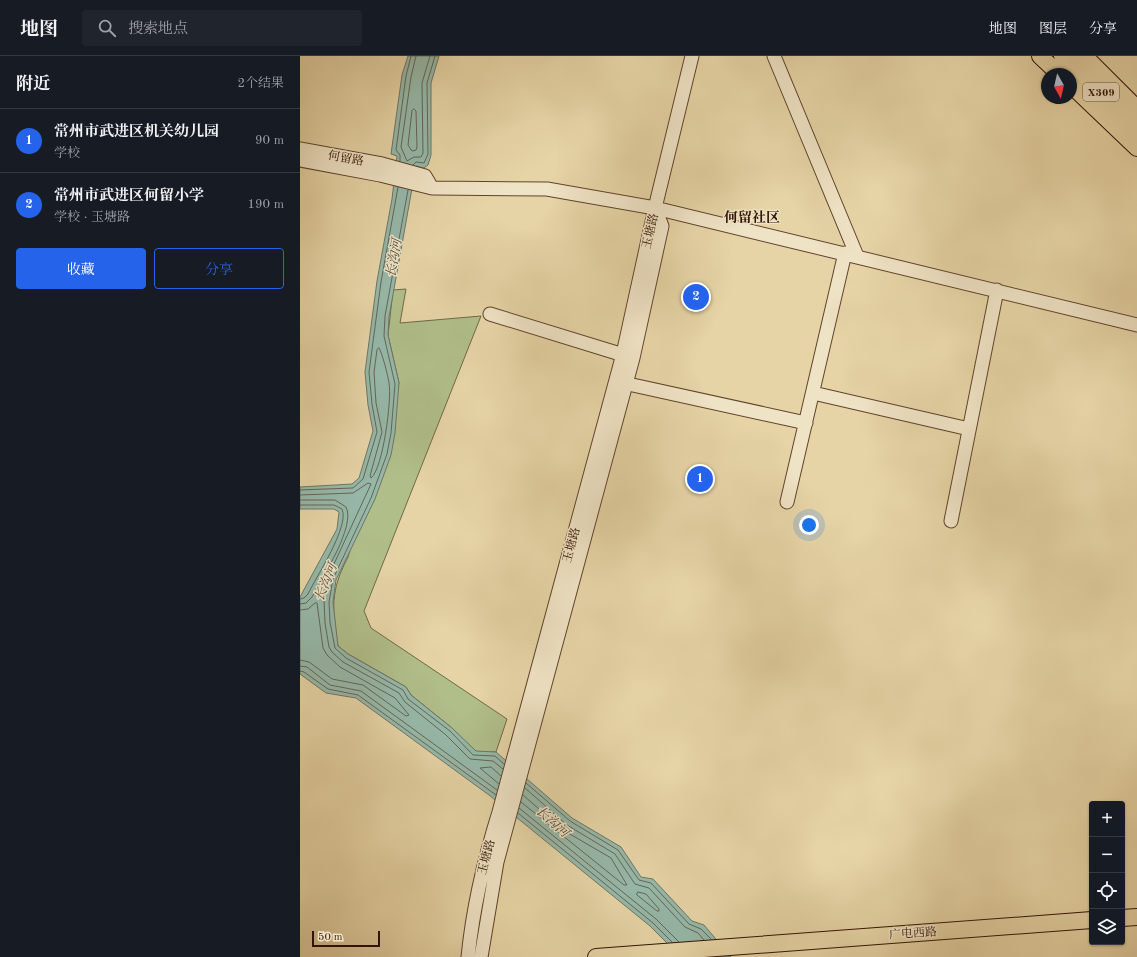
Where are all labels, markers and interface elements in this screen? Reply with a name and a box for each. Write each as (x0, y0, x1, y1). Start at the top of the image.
search box (82, 10, 362, 46)
icon: search (96, 17, 118, 39)
text: 地图 (20, 21, 58, 40)
text: 搜索地点 (128, 22, 188, 37)
text: 地图 (989, 22, 1017, 36)
text: 图层 (1039, 22, 1067, 36)
text: 分享 (1089, 22, 1117, 36)
north arrow (1041, 68, 1077, 104)
text: 附近 (16, 76, 50, 93)
text: 2个结果 (237, 77, 284, 90)
road number: X309 (1083, 83, 1119, 101)
text: 常州市武进区机关幼儿园 (54, 125, 219, 140)
text: 1 (25, 134, 33, 147)
text: 90 m (255, 134, 284, 147)
text: 学校 (54, 147, 80, 160)
street label: 何留路 (327, 148, 365, 168)
text: 常州市武进区何留小学 (54, 189, 204, 204)
text: 2 (25, 198, 33, 211)
text: 190 m (247, 198, 284, 211)
district label: 何留社区 (724, 210, 780, 225)
text: 学校 · 玉塘路 (54, 211, 130, 224)
street label: 玉塘路 (639, 212, 661, 250)
water label: 长沟河 (384, 236, 405, 279)
button: 收藏 (16, 248, 146, 289)
button: 分享 (154, 248, 284, 289)
pin: 2 (683, 282, 709, 312)
pin: 1 (687, 464, 713, 494)
your location (799, 515, 819, 535)
street label: 玉塘路 (560, 526, 582, 564)
water label: 长沟河 (312, 560, 340, 603)
map controls (1089, 801, 1125, 945)
button: + (1089, 801, 1125, 837)
water label: 长沟河 (533, 803, 573, 841)
button: − (1089, 837, 1125, 873)
street label: 玉塘路 (475, 838, 497, 876)
button: locate (1089, 873, 1125, 909)
button: layers (1089, 909, 1125, 945)
street label: 广电西路 (889, 924, 937, 942)
scale bar (312, 929, 380, 948)
text: 50 m (318, 932, 343, 943)

